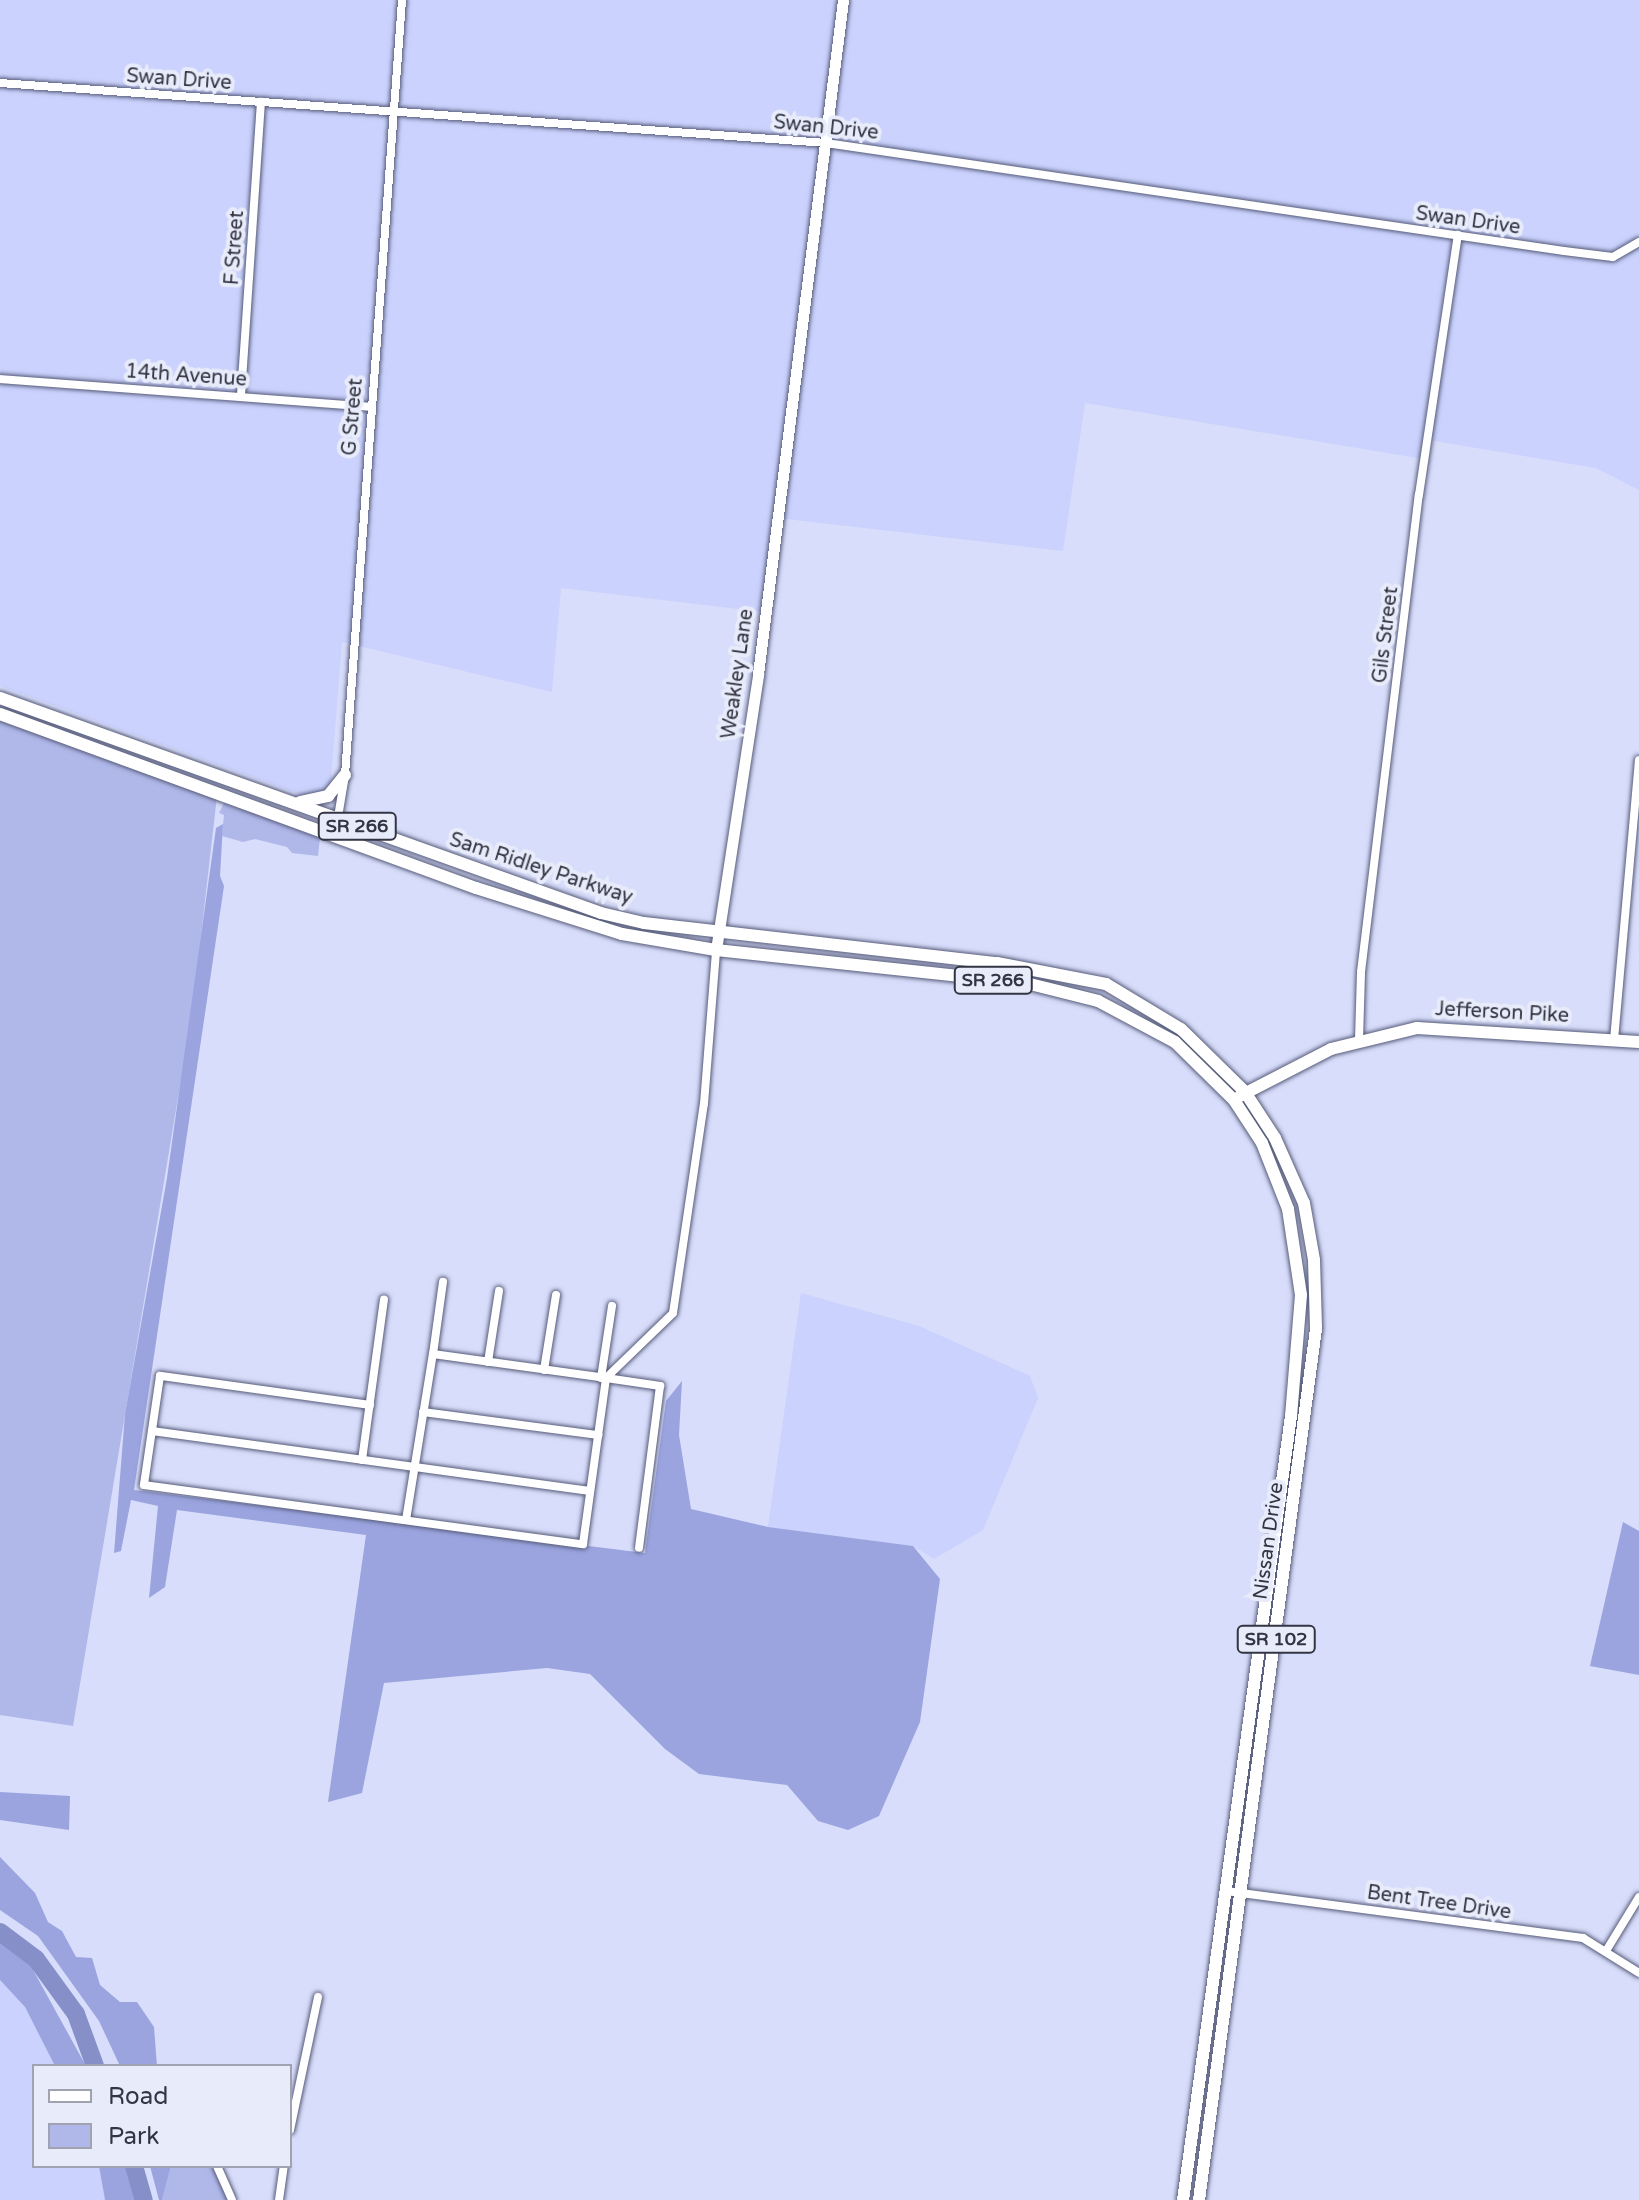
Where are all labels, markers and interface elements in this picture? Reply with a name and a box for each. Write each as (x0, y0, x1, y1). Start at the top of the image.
street label: Swan Drive (126, 64, 232, 96)
street label: Swan Drive (772, 111, 880, 145)
street label: Swan Drive (1414, 202, 1522, 240)
street label: F Street (220, 210, 250, 286)
street label: 14th Avenue (124, 360, 248, 392)
street label: G Street (338, 377, 368, 457)
street label: Gils Street (1368, 585, 1404, 685)
street label: Weakley Lane (717, 607, 759, 741)
road number: SR 266 (317, 812, 397, 840)
street label: Sam Ridley Parkway (446, 828, 636, 910)
road number: SR 266 (953, 966, 1033, 994)
street label: Jefferson Pike (1434, 998, 1570, 1028)
street label: Nissan Drive (1249, 1481, 1289, 1601)
road number: SR 102 (1236, 1625, 1316, 1653)
street label: Bent Tree Drive (1365, 1881, 1513, 1925)
legend (32, 2064, 292, 2168)
text: Road (108, 2082, 168, 2111)
text: Park (108, 2122, 159, 2151)

